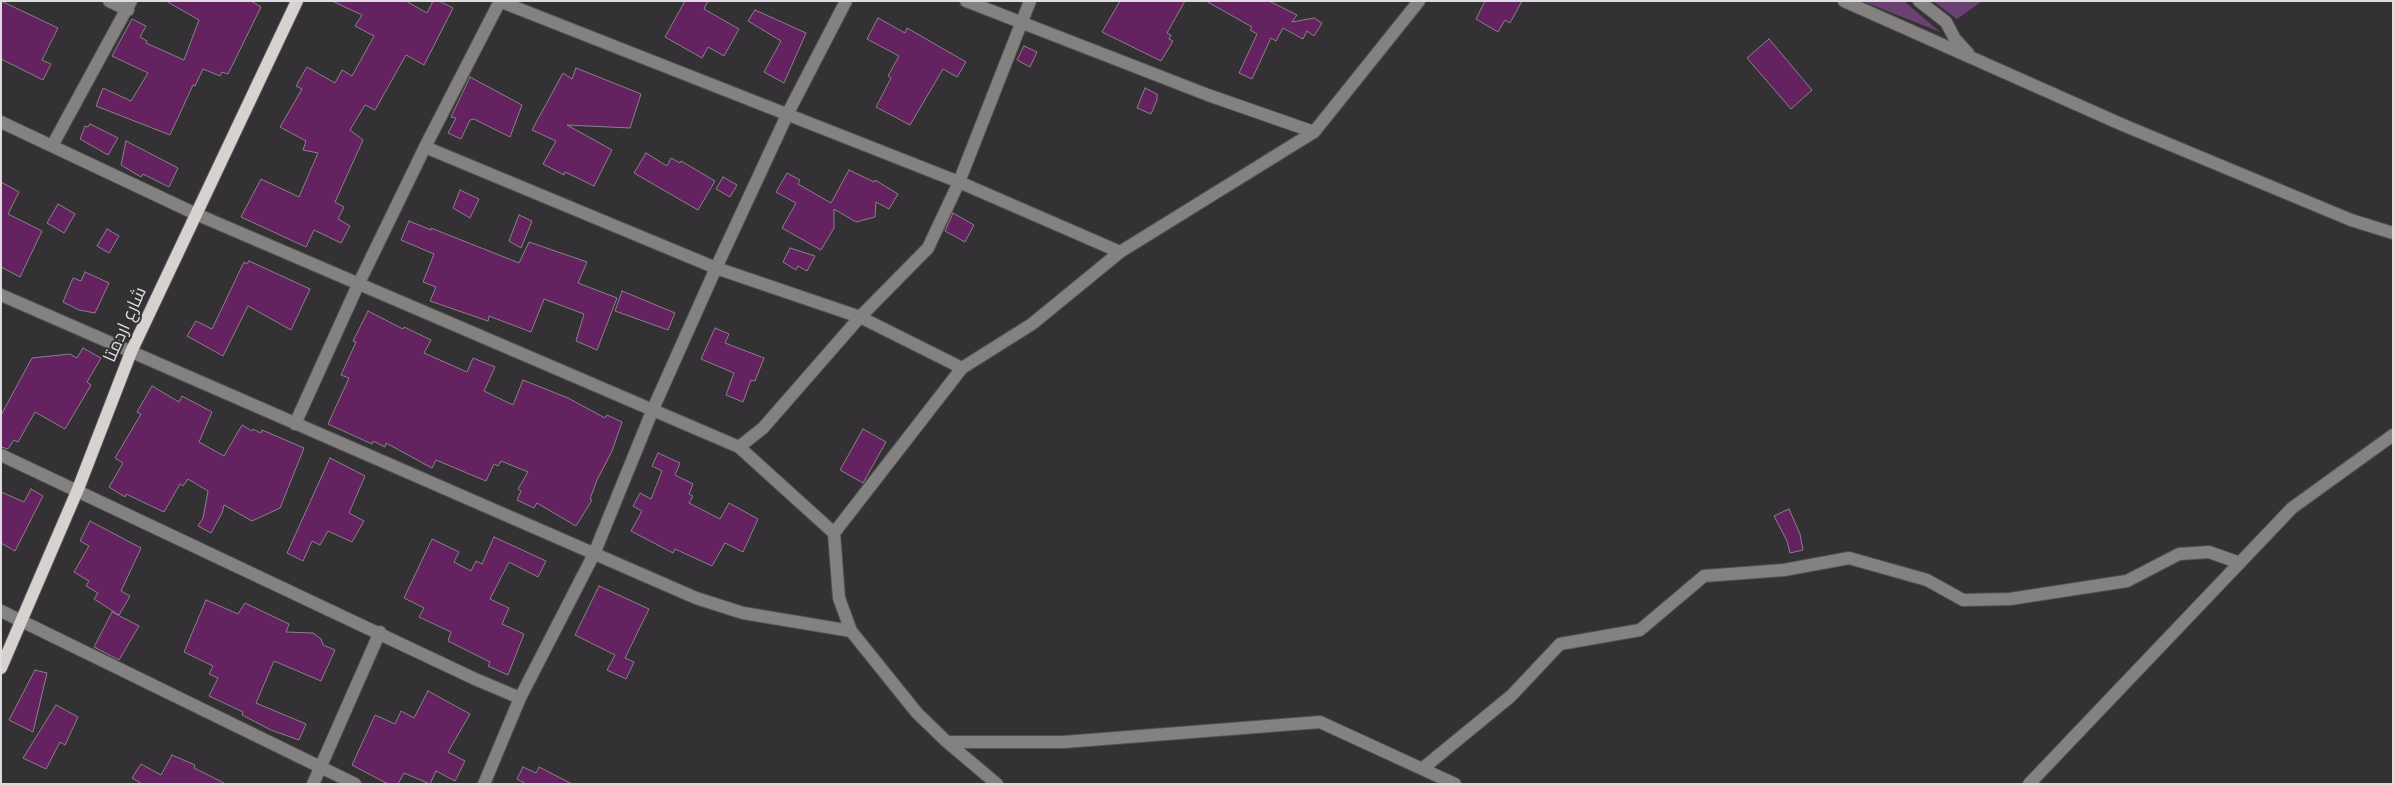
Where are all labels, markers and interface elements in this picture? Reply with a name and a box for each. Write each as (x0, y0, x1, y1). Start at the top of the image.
street label: شارع اردمتا (100, 284, 152, 366)

